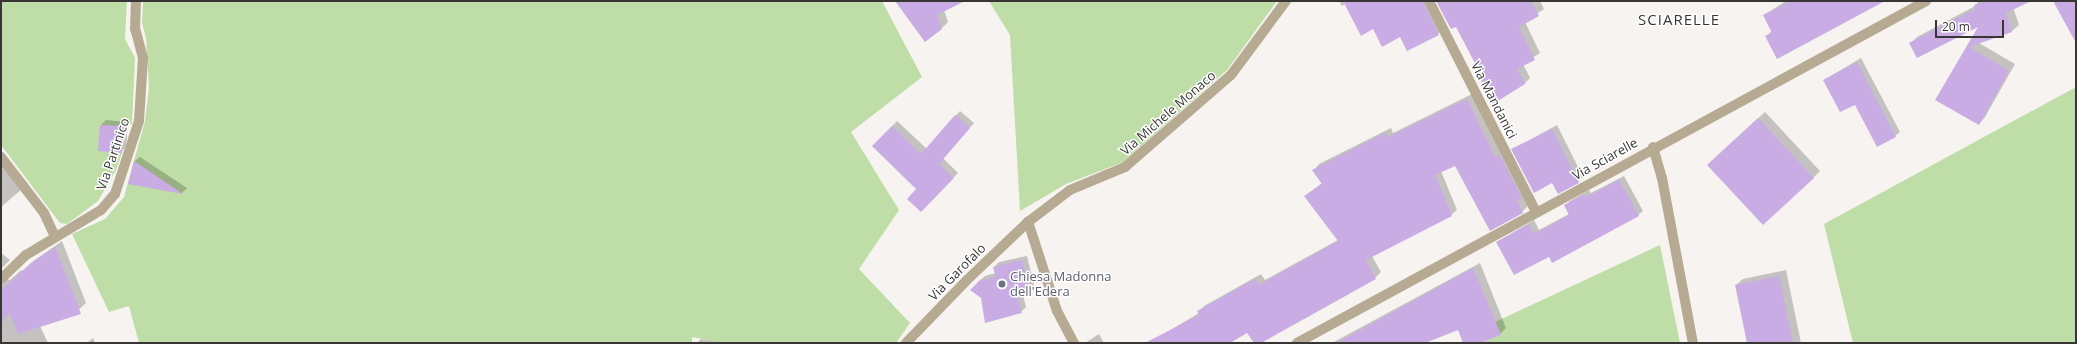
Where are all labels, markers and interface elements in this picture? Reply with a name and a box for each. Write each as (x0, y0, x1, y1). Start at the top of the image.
district label: SCIARELLE (1638, 11, 1720, 29)
scale bar (1937, 12, 2006, 38)
text: 20 m (1942, 18, 1970, 35)
street label: Via Mandanici (1468, 59, 1520, 141)
street label: Via Michele Monaco (1117, 67, 1219, 159)
street label: Via Partinico (93, 116, 133, 192)
street label: Via Sciarelle (1570, 135, 1640, 183)
street label: Via Garofalo (925, 240, 989, 304)
place label: Chiesa Madonna dell'Edera (1010, 269, 1111, 300)
marker: Chiesa Madonna dell'Edera (997, 279, 1007, 289)

